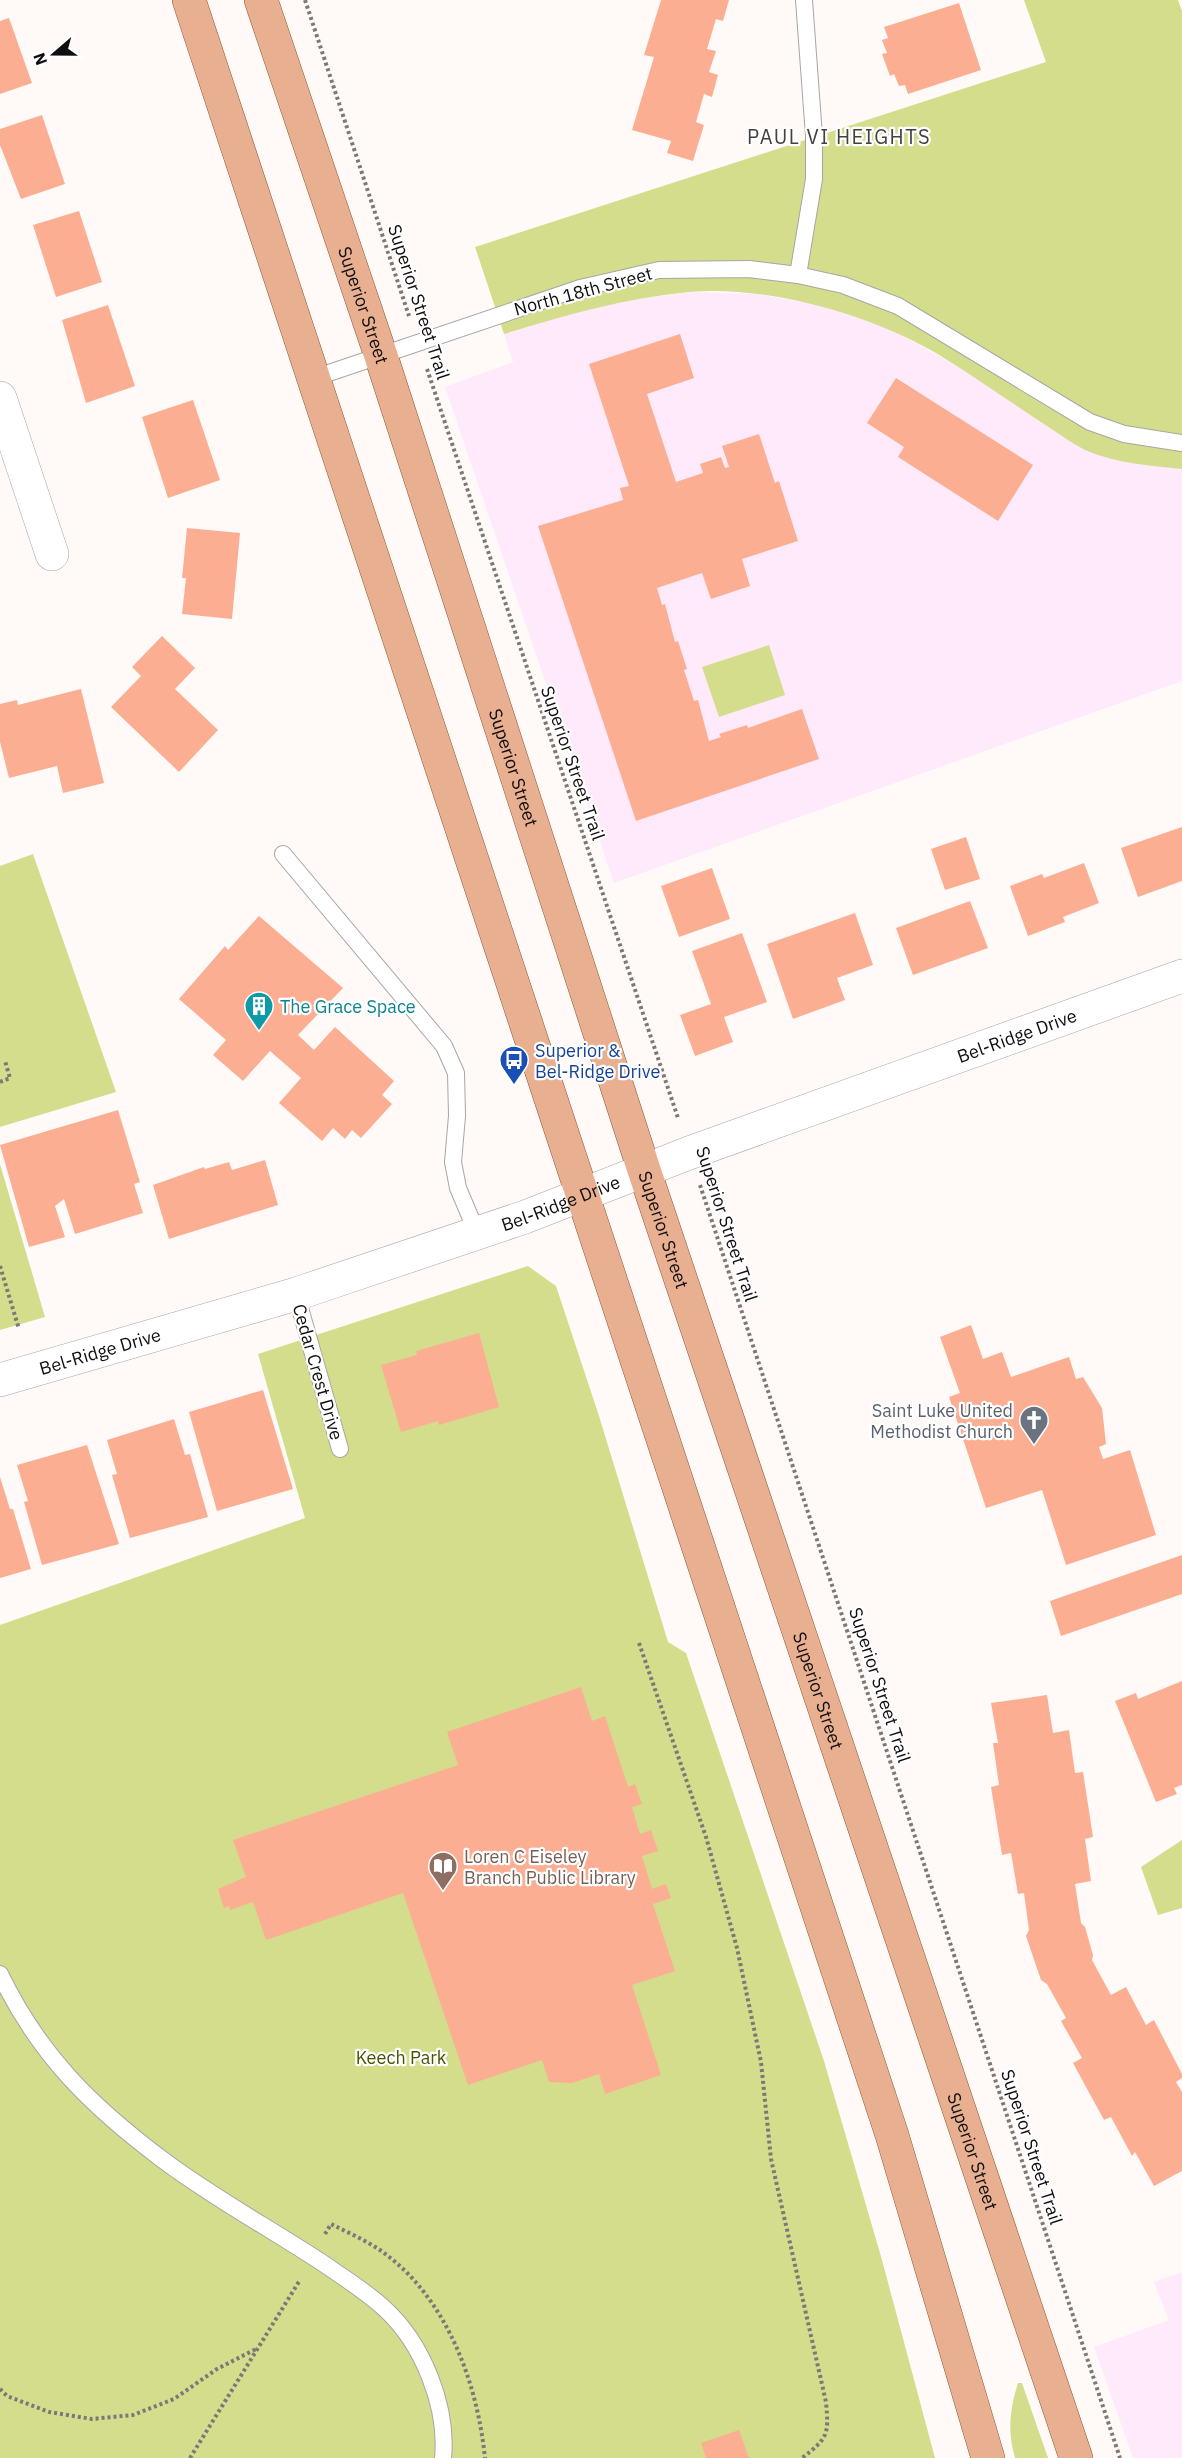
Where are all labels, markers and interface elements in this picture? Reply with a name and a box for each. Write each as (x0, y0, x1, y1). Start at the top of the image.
north arrow (24, 24, 84, 84)
text: N (29, 50, 51, 68)
district label: PAUL VI HEIGHTS (747, 123, 931, 150)
street label: Superior Street Trail (383, 222, 455, 383)
street label: Superior Street (333, 243, 394, 367)
street label: North 18th Street (511, 262, 655, 320)
street label: Superior Street Trail (536, 683, 610, 843)
street label: Superior Street (484, 706, 544, 829)
building icon: The Grace Space (243, 990, 275, 1032)
place label: The Grace Space (280, 995, 416, 1018)
street label: Bel-Ridge Drive (954, 1003, 1080, 1067)
place label: Superior & Bel‐Ridge Drive (535, 1039, 660, 1083)
bus stop icon: Superior & Bel‐Ridge Drive (498, 1044, 530, 1086)
street label: Superior Street Trail (691, 1144, 763, 1305)
street label: Superior Street (634, 1168, 694, 1291)
street label: Bel-Ridge Drive (498, 1170, 623, 1236)
street label: Cedar Crest Drive (288, 1301, 348, 1443)
street label: Bel-Ridge Drive (36, 1322, 163, 1380)
place label: Saint Luke United Methodist Church (870, 1399, 1013, 1443)
church icon: Saint Luke United Methodist Church (1018, 1404, 1050, 1446)
street label: Superior Street Trail (844, 1605, 916, 1766)
street label: Superior Street (788, 1629, 849, 1752)
place label: Loren C Eiseley Branch Public Library (464, 1845, 636, 1889)
library icon: Loren C Eiseley Branch Public Library (427, 1850, 459, 1892)
park label: Keech Park (356, 2046, 447, 2069)
street label: Superior Street Trail (996, 2067, 1068, 2228)
street label: Superior Street (943, 2089, 1003, 2213)

